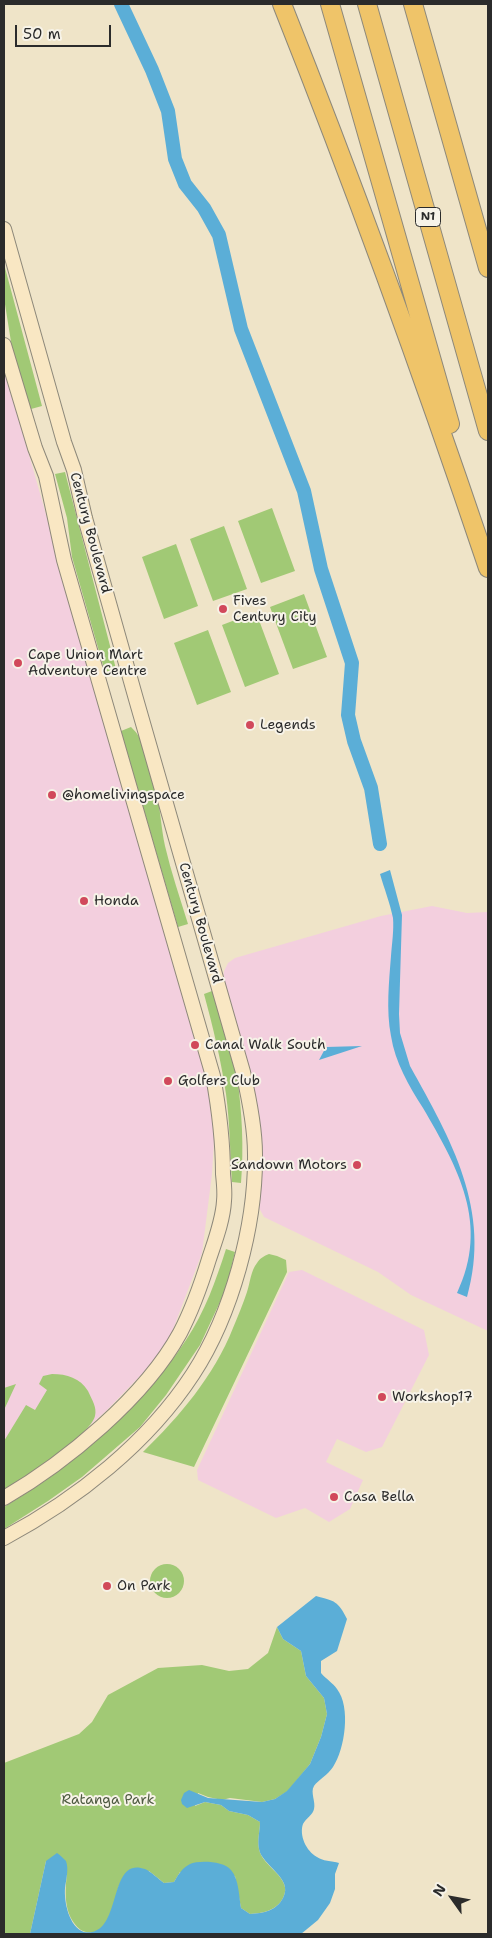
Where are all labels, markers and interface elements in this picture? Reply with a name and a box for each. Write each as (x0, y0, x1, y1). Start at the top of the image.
scale bar (18, 15, 114, 47)
text: 50 m (23, 24, 61, 44)
road number: N1 (416, 208, 440, 226)
street label: Century Boulevard (66, 471, 114, 595)
place label: Fives Century City (233, 593, 317, 626)
marker: Fives Century City (217, 603, 229, 615)
place label: Cape Union Mart Adventure Centre (28, 647, 147, 680)
marker: Cape Union Mart Adventure Centre (12, 657, 24, 669)
place label: Legends (260, 717, 316, 733)
marker: Legends (244, 719, 256, 731)
place label: @homelivingspace (62, 787, 185, 803)
marker: @homelivingspace (46, 789, 58, 801)
street label: Century Boulevard (175, 861, 225, 985)
place label: Honda (94, 893, 139, 909)
marker: Honda (78, 895, 90, 907)
place label: Canal Walk South (205, 1037, 326, 1053)
marker: Canal Walk South (189, 1039, 201, 1051)
place label: Golfers Club (178, 1073, 260, 1089)
marker: Golfers Club (162, 1075, 174, 1087)
place label: Sandown Motors (231, 1157, 347, 1173)
marker: Sandown Motors (351, 1159, 363, 1171)
place label: Workshop17 (392, 1389, 473, 1405)
marker: Workshop17 (376, 1391, 388, 1403)
place label: Casa Bella (344, 1489, 414, 1505)
marker: Casa Bella (328, 1491, 340, 1503)
place label: On Park (117, 1578, 170, 1594)
marker: On Park (101, 1580, 113, 1592)
park label: Ratanga Park (62, 1792, 154, 1808)
north arrow (427, 1873, 477, 1923)
text: N (429, 1881, 450, 1900)

